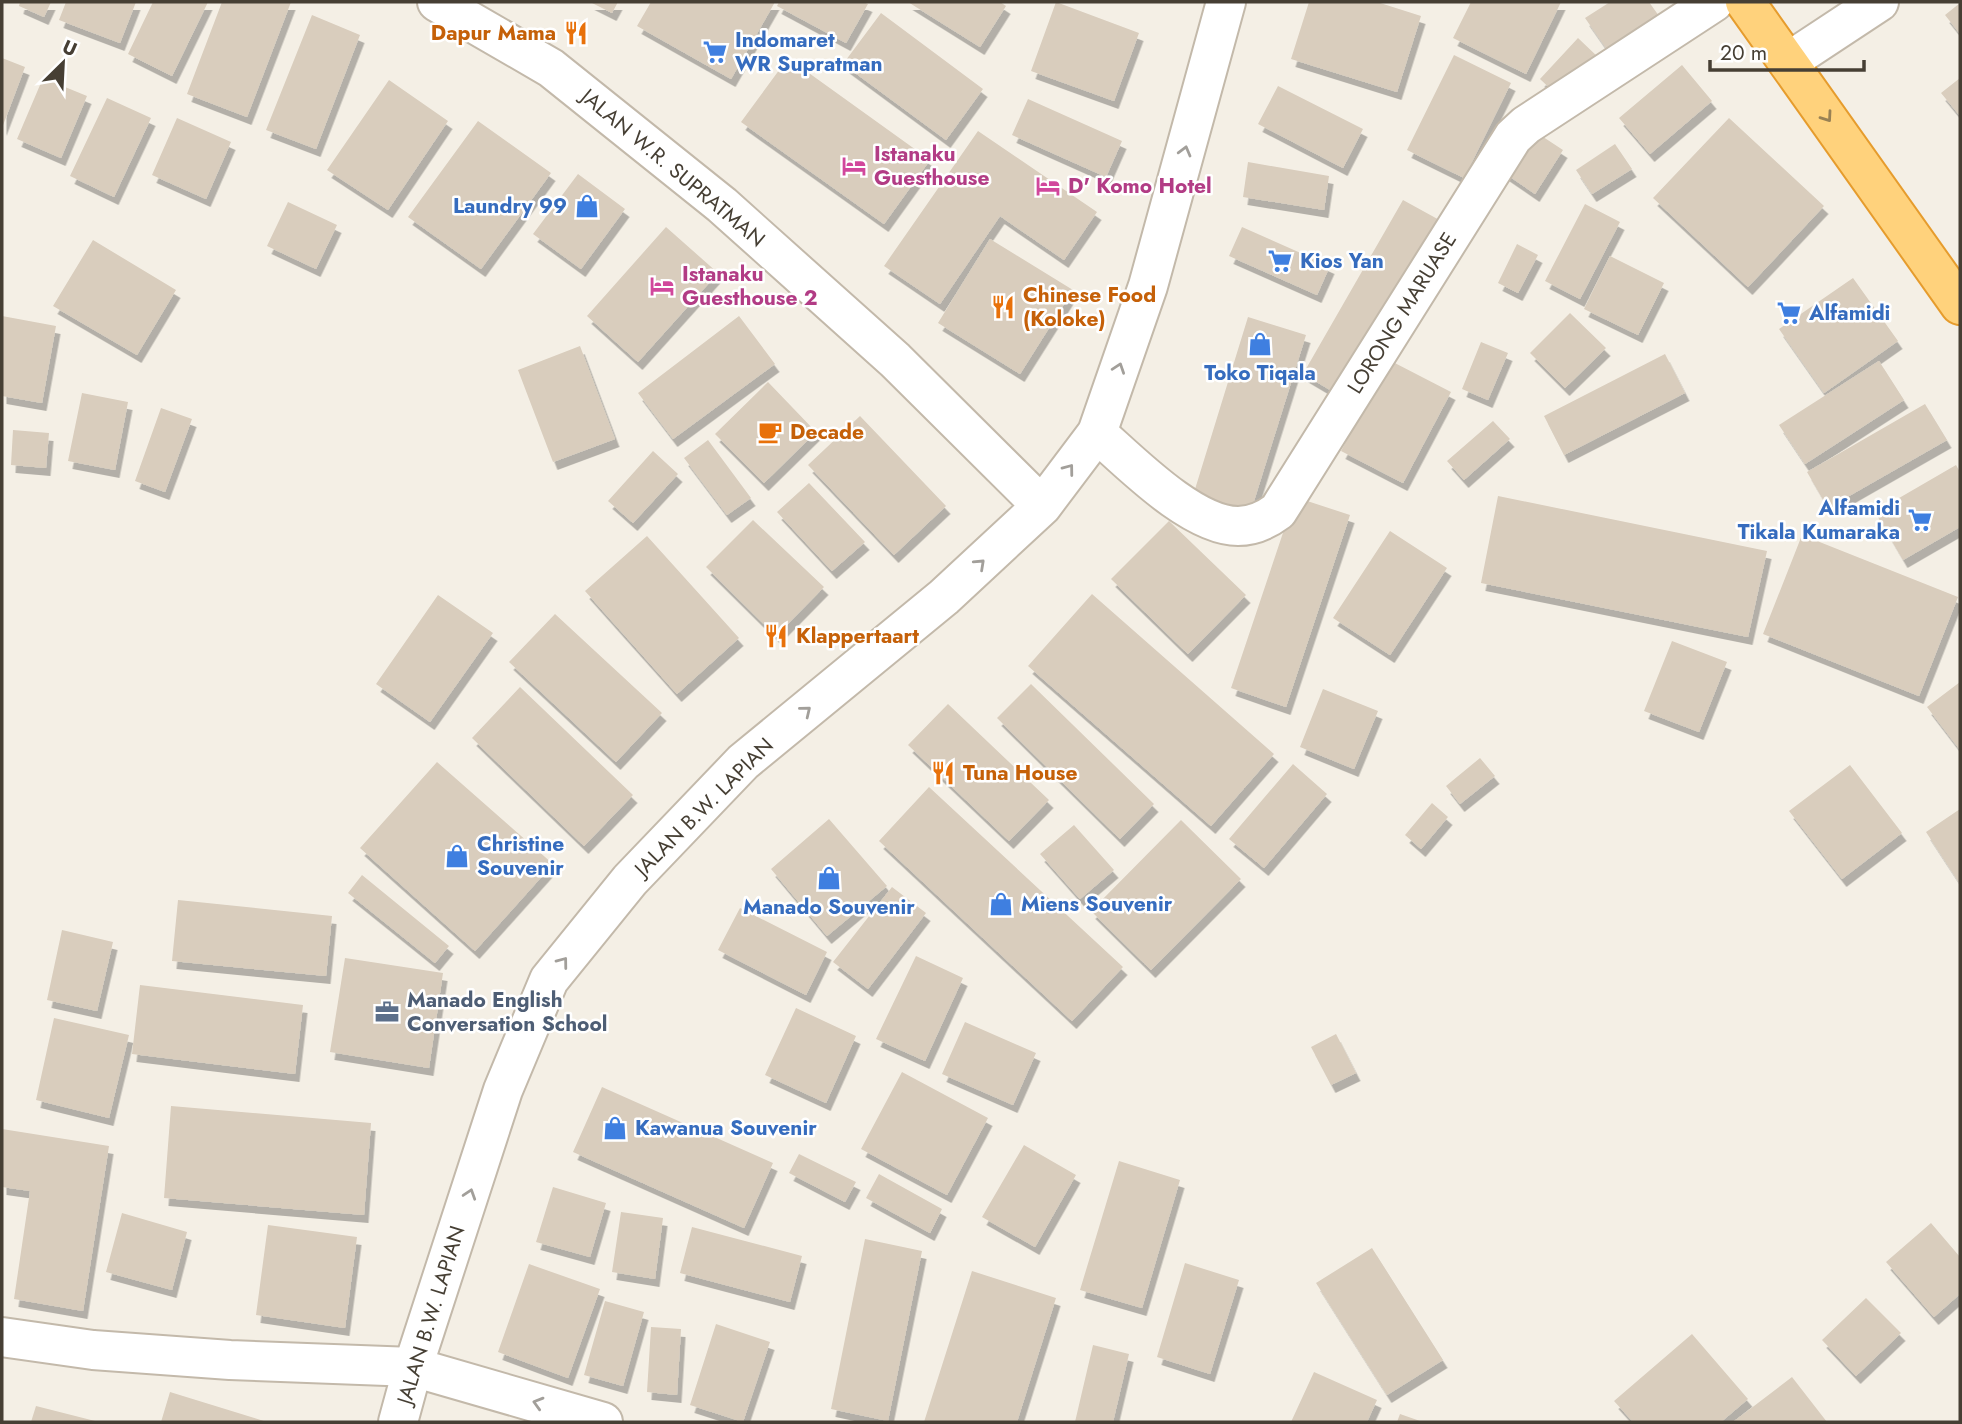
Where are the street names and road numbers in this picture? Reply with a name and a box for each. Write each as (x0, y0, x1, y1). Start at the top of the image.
street label: JALAN W.R. SUPRATMAN (572, 80, 772, 254)
street label: LORONG MARUASE (1340, 226, 1464, 400)
street label: JALAN B.W. LAPIAN (626, 731, 780, 885)
street label: JALAN B.W. LAPIAN (389, 1222, 472, 1411)

